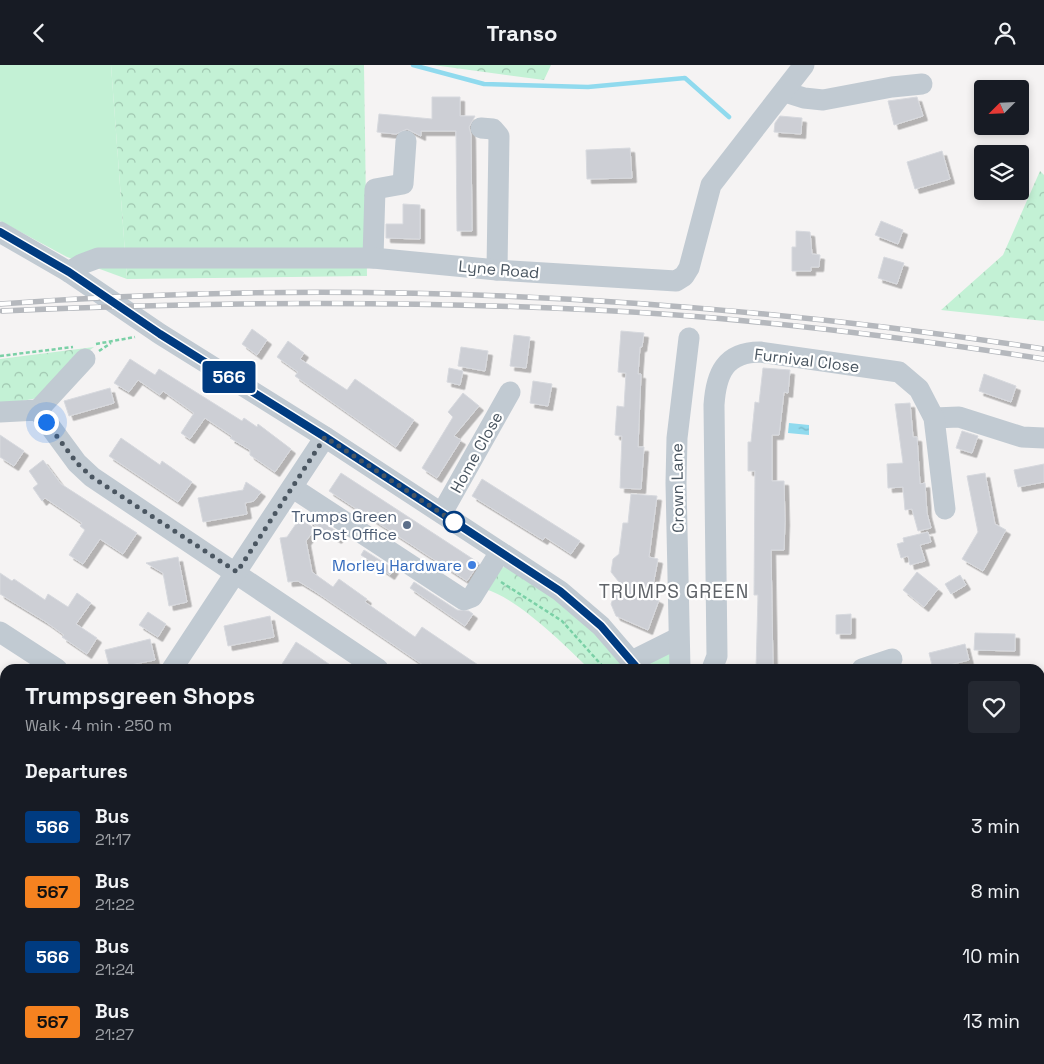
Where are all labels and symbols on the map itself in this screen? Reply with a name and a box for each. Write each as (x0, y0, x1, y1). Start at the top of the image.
north arrow (974, 80, 1029, 135)
street label: Lyne Road (458, 256, 540, 283)
street label: Furnival Close (753, 344, 861, 377)
line badge: 566 (200, 361, 258, 393)
street label: Home Close (446, 408, 507, 497)
your location (34, 410, 59, 435)
street label: Crown Lane (666, 443, 689, 533)
place label: Trumps Green Post Office (291, 506, 397, 545)
unlabelled marker (443, 511, 465, 533)
marker: Trumps Green Post Office (401, 519, 413, 531)
place label: Morley Hardware (332, 555, 462, 576)
marker: Morley Hardware (466, 559, 478, 571)
district label: TRUMPS GREEN (599, 579, 749, 604)

